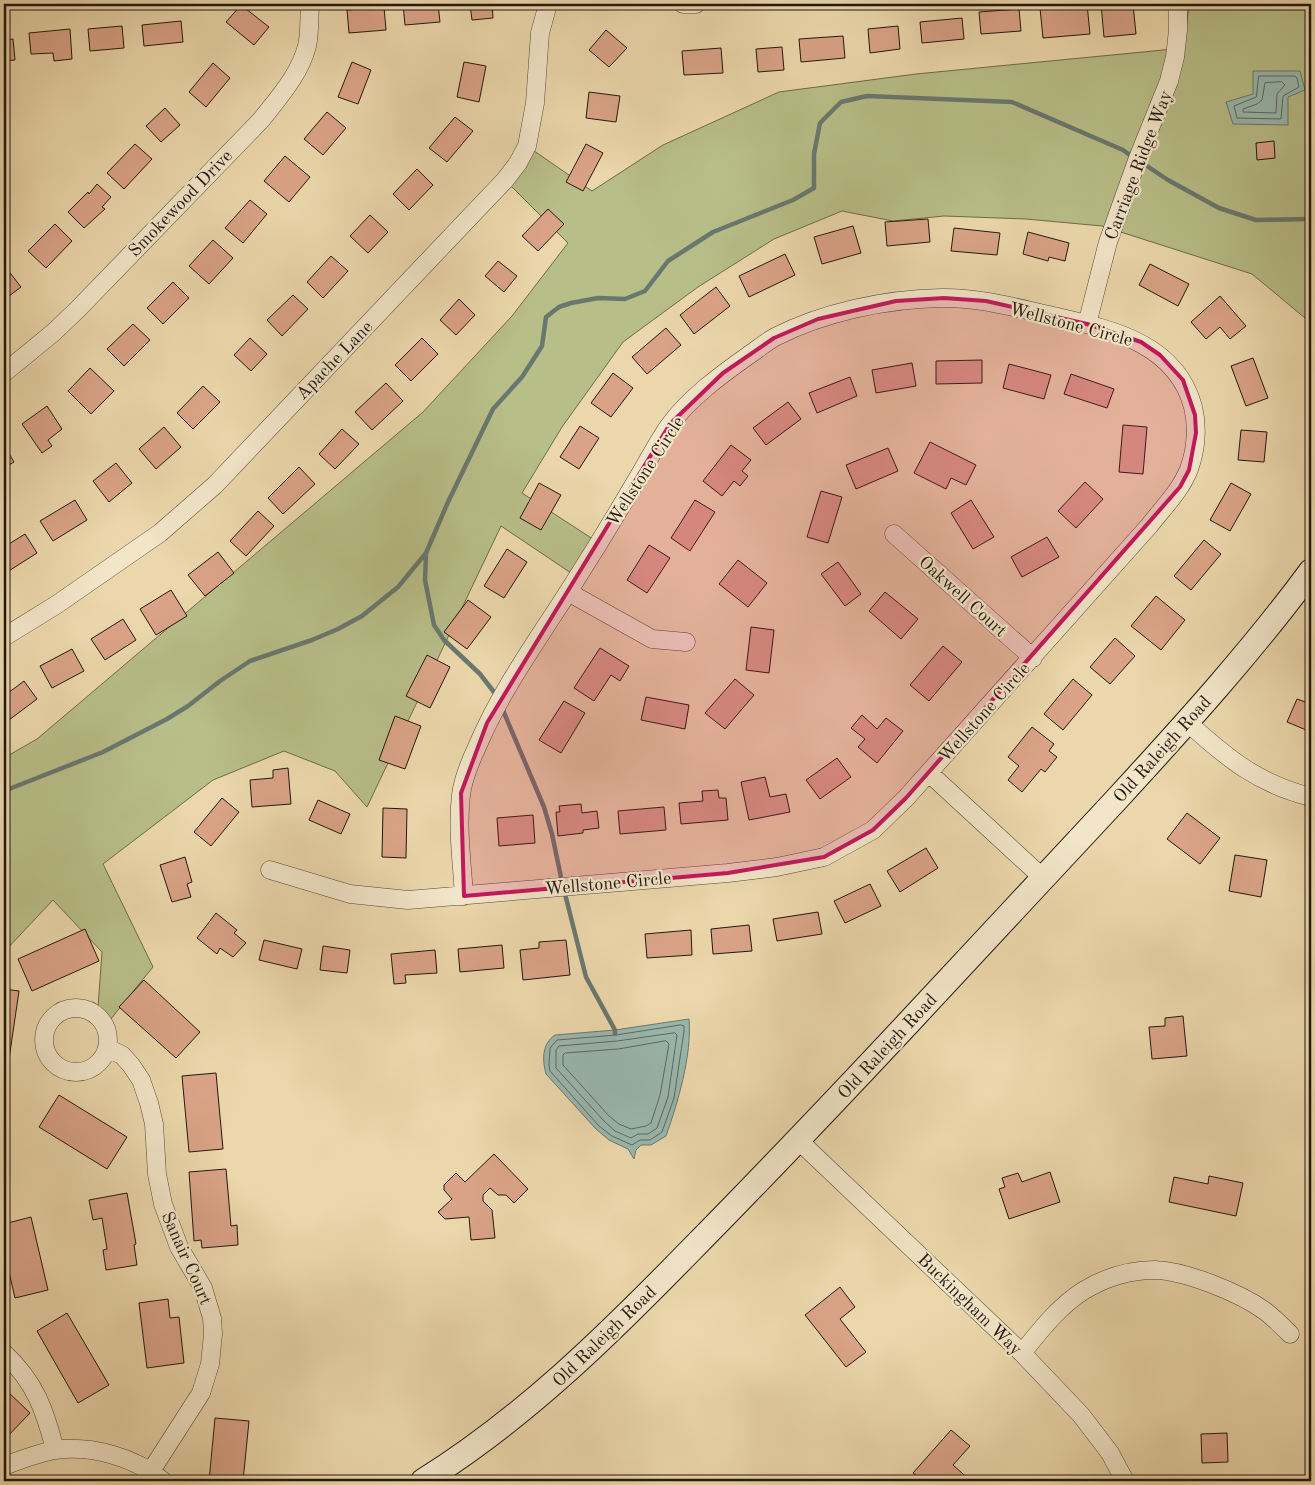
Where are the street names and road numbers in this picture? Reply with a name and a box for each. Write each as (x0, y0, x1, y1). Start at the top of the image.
street label: Carriage Ridge Way (1102, 88, 1176, 243)
street label: Smokewood Drive (125, 147, 236, 261)
street label: Wellstone Circle (1007, 300, 1134, 350)
street label: Apache Lane (293, 318, 377, 404)
street label: Wellstone Circle (604, 413, 688, 530)
street label: Oakwell Court (915, 553, 1010, 641)
street label: Wellstone Circle (936, 660, 1034, 766)
street label: Old Raleigh Road (1110, 693, 1215, 806)
street label: Wellstone Circle (544, 870, 672, 898)
street label: Old Raleigh Road (835, 991, 941, 1103)
street label: Sanair Court (157, 1209, 215, 1308)
street label: Buckingham Way (914, 1250, 1025, 1359)
street label: Old Raleigh Road (549, 1283, 660, 1391)

